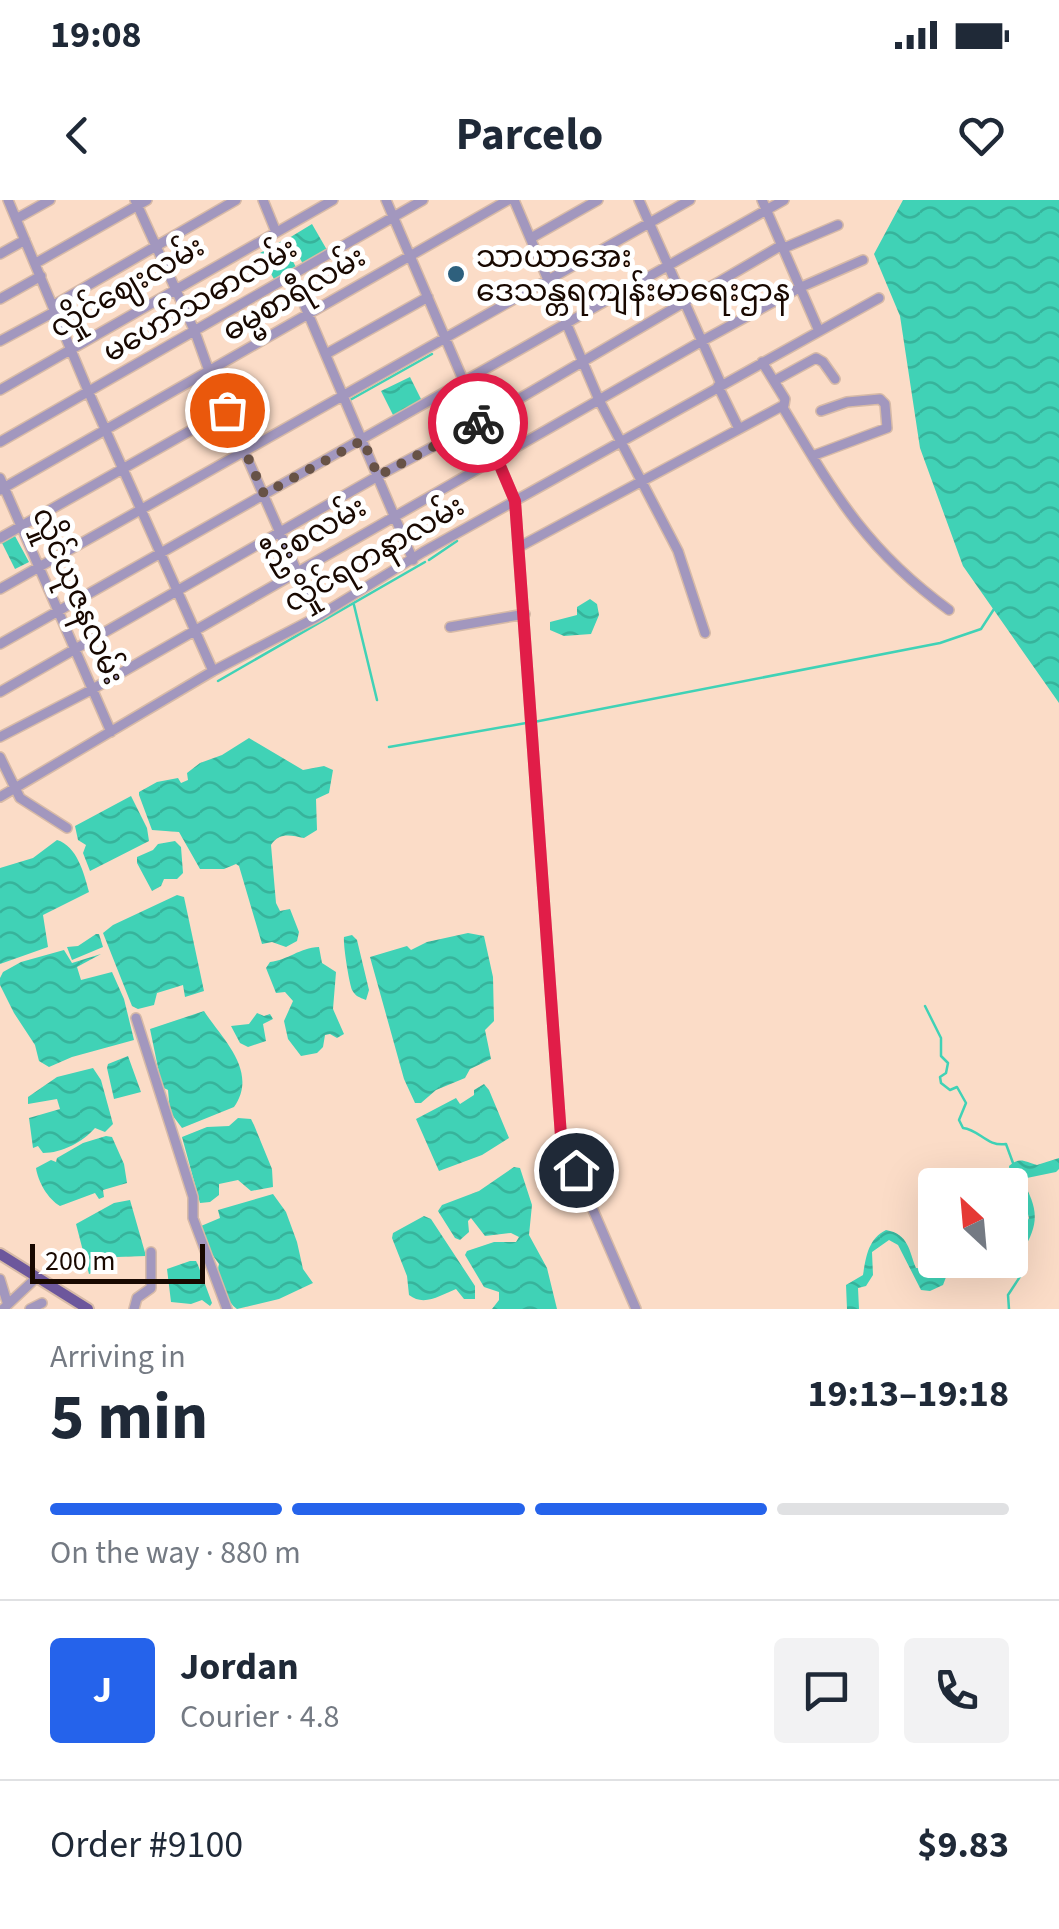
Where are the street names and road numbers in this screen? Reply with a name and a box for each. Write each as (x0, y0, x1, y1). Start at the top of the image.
street label: လှိုင်ဈေးလမ်း (41, 224, 214, 351)
street label: မဟော်သဓာလမ်း (94, 226, 305, 373)
street label: ဓမ္မစာရီလမ်း (214, 235, 376, 356)
street label: လှိုင်ရတနာလမ်း (275, 484, 474, 626)
street label: ဦးစလမ်း (253, 485, 376, 583)
street label: လှိုင်ယုဇနလမ်း (18, 500, 136, 693)

